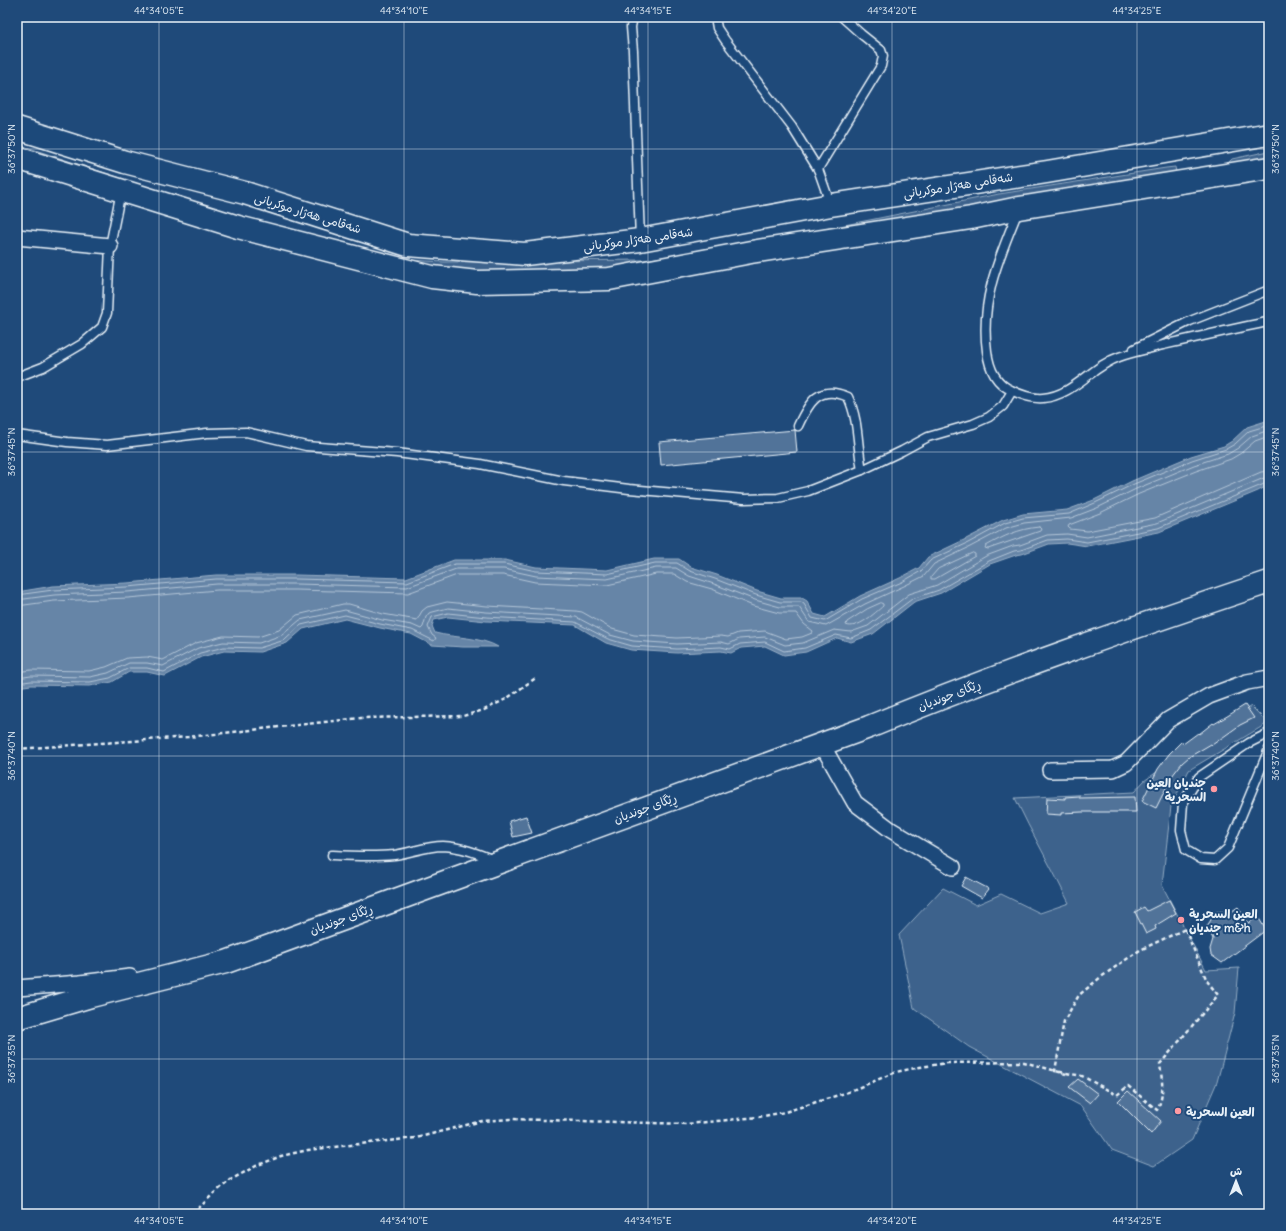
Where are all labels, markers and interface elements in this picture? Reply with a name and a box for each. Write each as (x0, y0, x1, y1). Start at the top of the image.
text: 44°34'05"E (134, 4, 184, 17)
text: 44°34'10"E (380, 4, 428, 17)
text: 44°34'15"E (624, 4, 672, 17)
text: 44°34'20"E (867, 4, 917, 17)
text: 44°34'25"E (1113, 4, 1162, 17)
text: 36°37'50"N (5, 124, 18, 174)
text: 36°37'50"N (1269, 124, 1282, 174)
street label: شەقامی ھەژار موکریانی (902, 169, 1014, 202)
street label: شەقامی ھەژار موکریانی (252, 190, 363, 237)
street label: شەقامی ھەژار موکریانی (582, 224, 694, 255)
text: 36°37'45"N (5, 428, 18, 476)
text: 36°37'45"N (1269, 428, 1282, 476)
street label: ڕێگای جوندیان (915, 676, 984, 717)
text: 36°37'40"N (5, 731, 18, 781)
text: 36°37'40"N (1269, 731, 1282, 781)
place label: جنديان العين السحرية (1147, 775, 1206, 804)
marker: جنديان العين السحرية (1209, 784, 1219, 794)
street label: ڕێگای جوندیان (611, 790, 680, 829)
street label: ڕێگای جوندیان (307, 901, 376, 940)
place label: العين السحرية جنديان m&h (1189, 906, 1258, 935)
marker: العين السحرية جنديان m&h (1176, 915, 1186, 925)
text: 36°37'35"N (5, 1034, 18, 1084)
text: 36°37'35"N (1269, 1034, 1282, 1084)
place label: العين السحرية (1186, 1104, 1255, 1119)
marker: العين السحرية (1173, 1106, 1183, 1116)
north arrow (1216, 1161, 1256, 1201)
text: ش (1230, 1164, 1242, 1178)
text: 44°34'05"E (134, 1214, 184, 1227)
text: 44°34'10"E (380, 1214, 428, 1227)
text: 44°34'15"E (624, 1214, 672, 1227)
text: 44°34'20"E (867, 1214, 917, 1227)
text: 44°34'25"E (1113, 1214, 1162, 1227)

